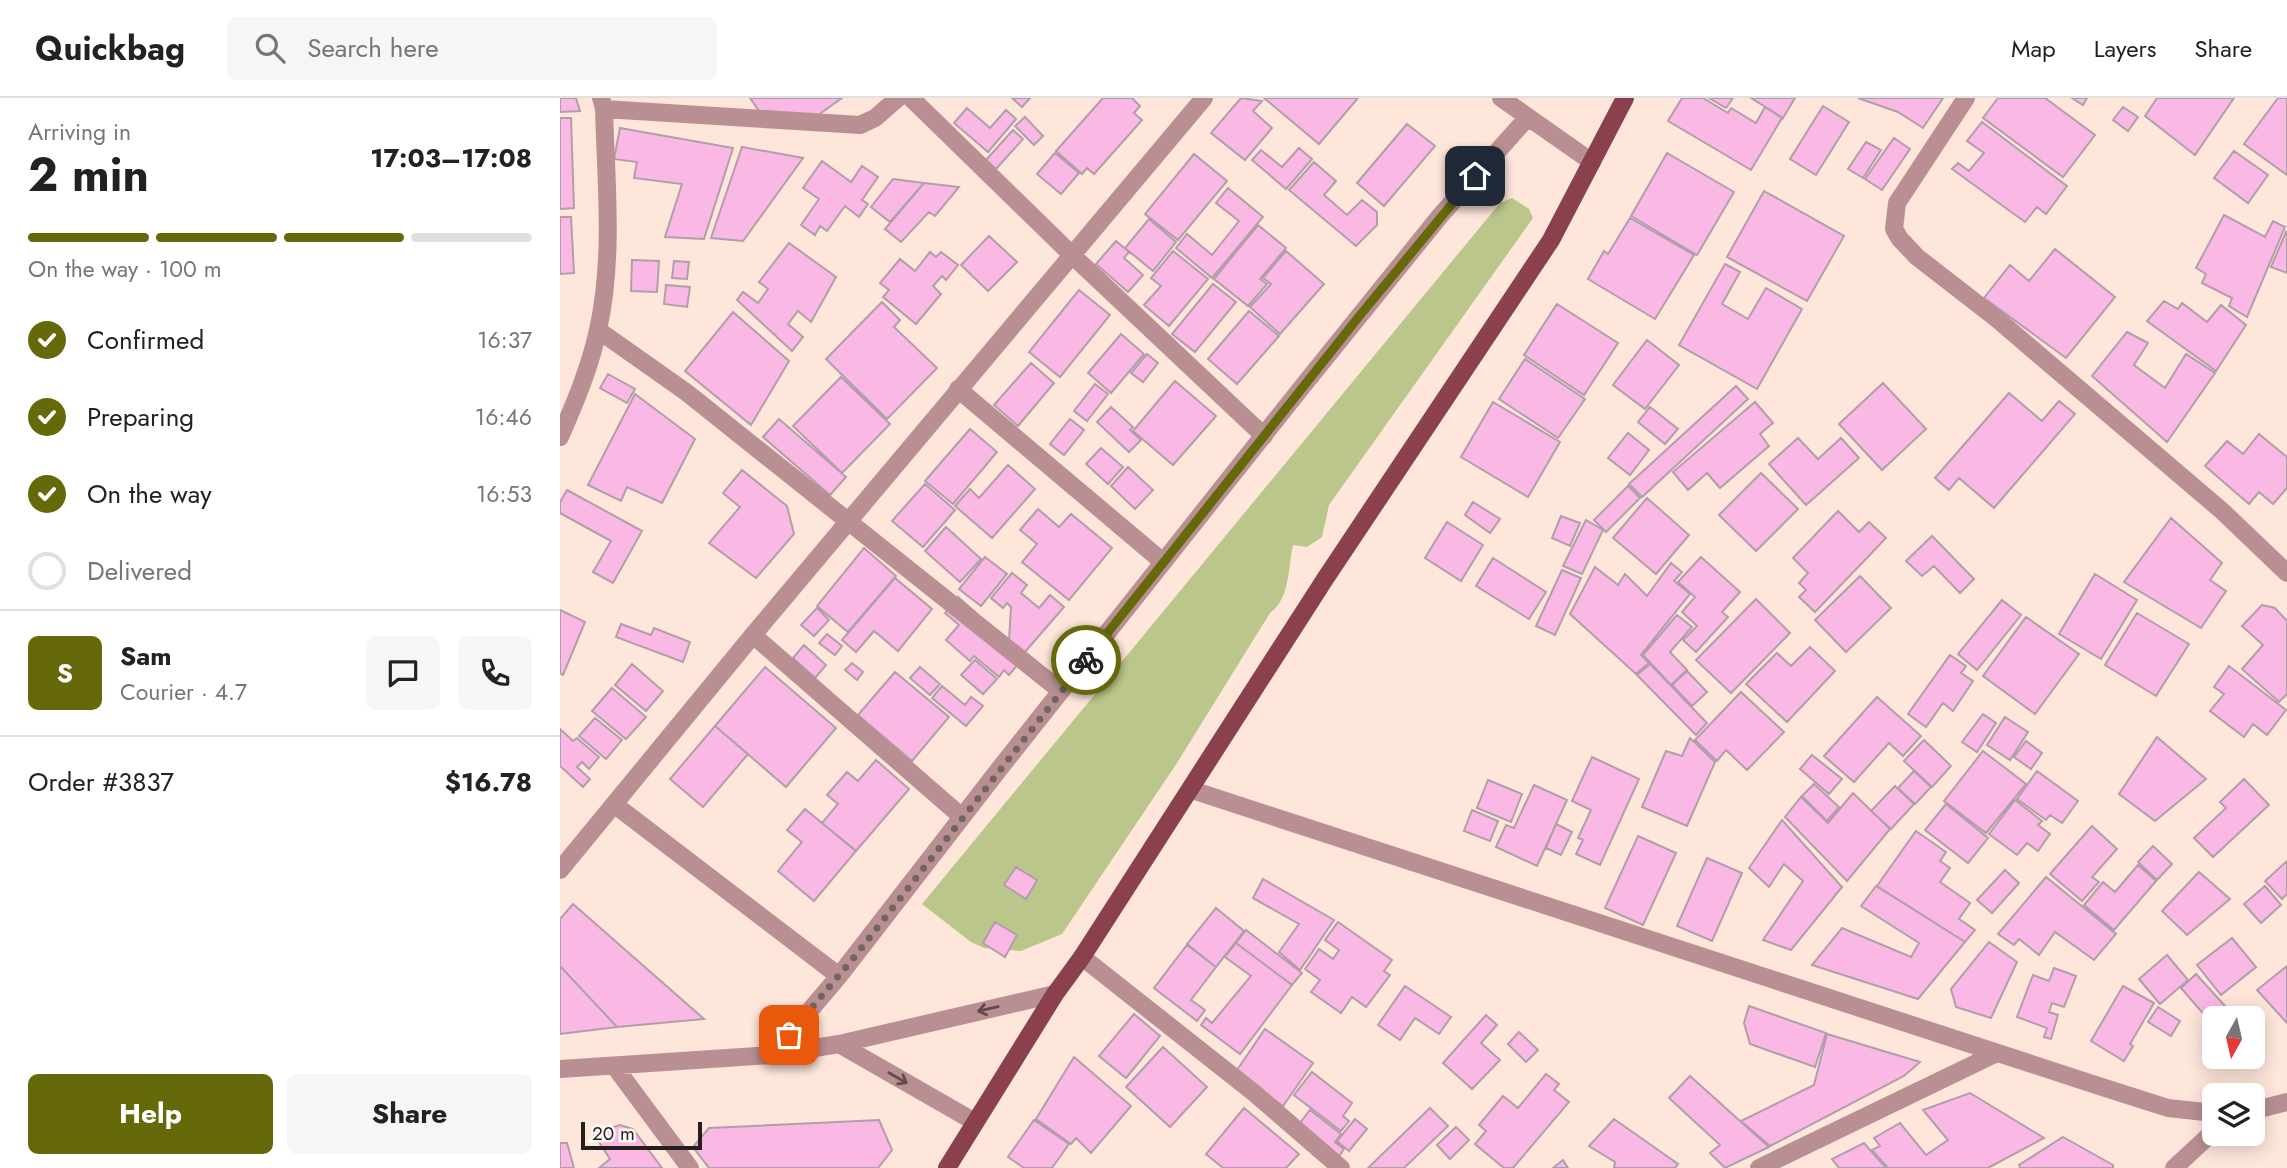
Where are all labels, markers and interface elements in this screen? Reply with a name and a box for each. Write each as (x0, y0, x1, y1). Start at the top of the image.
search box (227, 17, 717, 80)
text: Quickbag (35, 25, 185, 72)
icon: search (251, 29, 289, 67)
text: Search here (307, 29, 439, 67)
text: Map (2011, 31, 2056, 66)
text: Layers (2094, 31, 2156, 66)
text: Share (2194, 31, 2252, 66)
text: Arriving in (28, 115, 131, 149)
text: 17:03–17:08 (370, 139, 532, 177)
text: 2 min (28, 142, 149, 208)
pin (1445, 146, 1505, 206)
icon: home (1456, 157, 1494, 195)
text: On the way · 100 m (28, 252, 222, 286)
icon: check (28, 321, 66, 359)
text: Confirmed (87, 321, 204, 359)
text: 16:37 (477, 323, 532, 357)
icon: check (28, 398, 66, 436)
text: Preparing (87, 398, 194, 436)
text: 16:46 (475, 400, 532, 434)
icon: check (28, 475, 66, 513)
text: On the way (87, 475, 212, 513)
text: 16:53 (476, 477, 532, 511)
text: Delivered (87, 552, 192, 590)
courier (1051, 625, 1121, 695)
button: chat (366, 636, 440, 710)
button: phone (458, 636, 532, 710)
text: Sam (120, 637, 172, 675)
icon: bike (1067, 641, 1105, 679)
text: S (57, 654, 73, 692)
text: Courier · 4.7 (120, 675, 247, 709)
text: Order #3837 (28, 763, 174, 801)
text: $16.78 (445, 763, 532, 801)
one-way arrow (978, 1004, 1000, 1017)
pin (759, 1005, 819, 1065)
north arrow (2202, 1006, 2264, 1069)
map controls (2202, 1006, 2265, 1146)
icon: bag (770, 1016, 808, 1054)
one-way arrow (887, 1072, 908, 1085)
button: Help (28, 1074, 273, 1154)
button: Share (287, 1074, 532, 1154)
button: layers (2202, 1083, 2265, 1146)
scale bar (581, 1119, 702, 1151)
text: 20 m (592, 1120, 635, 1147)

